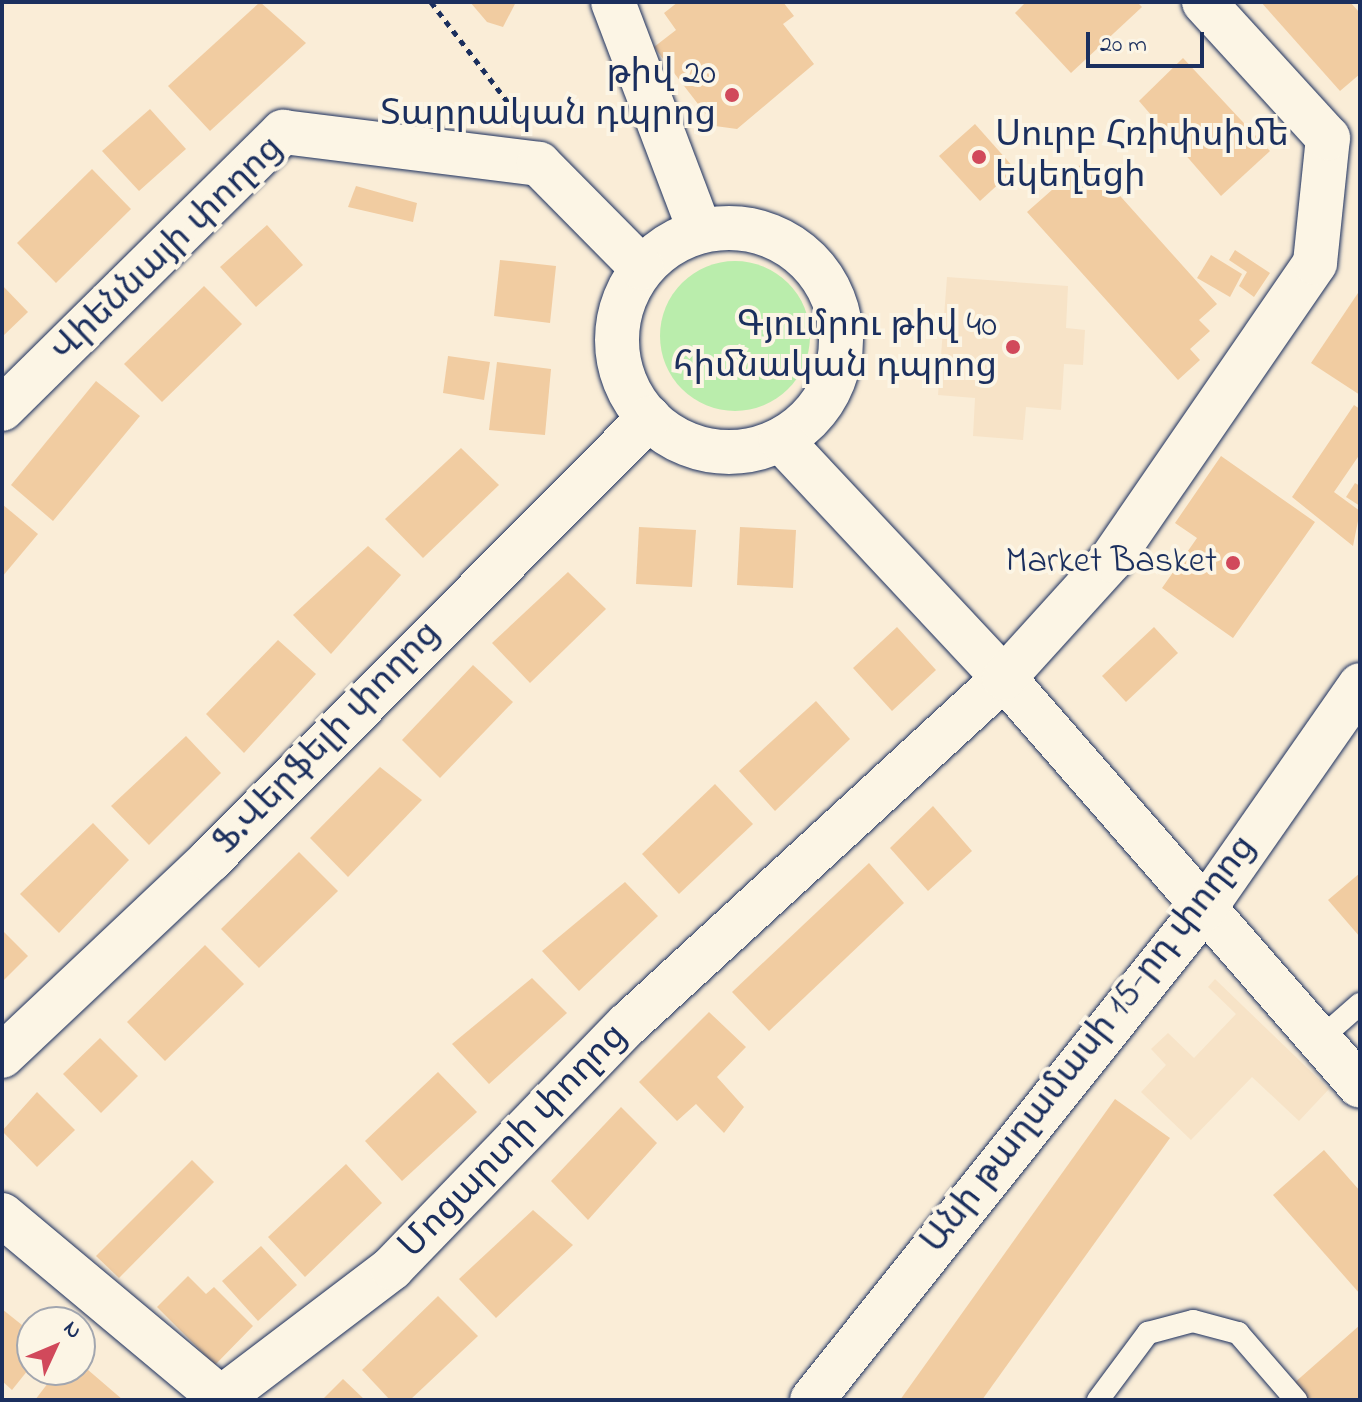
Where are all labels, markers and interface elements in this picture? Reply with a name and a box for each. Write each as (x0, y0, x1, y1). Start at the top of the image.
scale bar (1090, 16, 1208, 66)
text: 20 m (1100, 28, 1147, 63)
place label: թիվ 20 Տարրական դպրոց (380, 52, 716, 137)
marker: թիվ 20 Տարրական դպրոց (723, 86, 741, 104)
place label: Սուրբ Հռիփսիմե եկեղեցի (995, 114, 1289, 199)
street label: Վիեննայի փողոց (43, 128, 293, 372)
marker: Սուրբ Հռիփսիմե եկեղեցի (970, 148, 988, 166)
place label: Գյումրու թիվ 40 հիմնական դպրոց (673, 304, 997, 389)
marker: Գյումրու թիվ 40 հիմնական դպրոց (1004, 338, 1022, 356)
place label: Market Basket (1006, 541, 1217, 585)
marker: Market Basket (1224, 554, 1242, 572)
street label: Ֆ.Վերֆելի փողոց (205, 613, 451, 865)
street label: Անի թաղամասի 15-րդ փողոց (913, 827, 1267, 1263)
street label: Մոցարտի փողոց (391, 1016, 637, 1268)
north arrow (16, 1306, 96, 1386)
text: N (55, 1314, 88, 1347)

